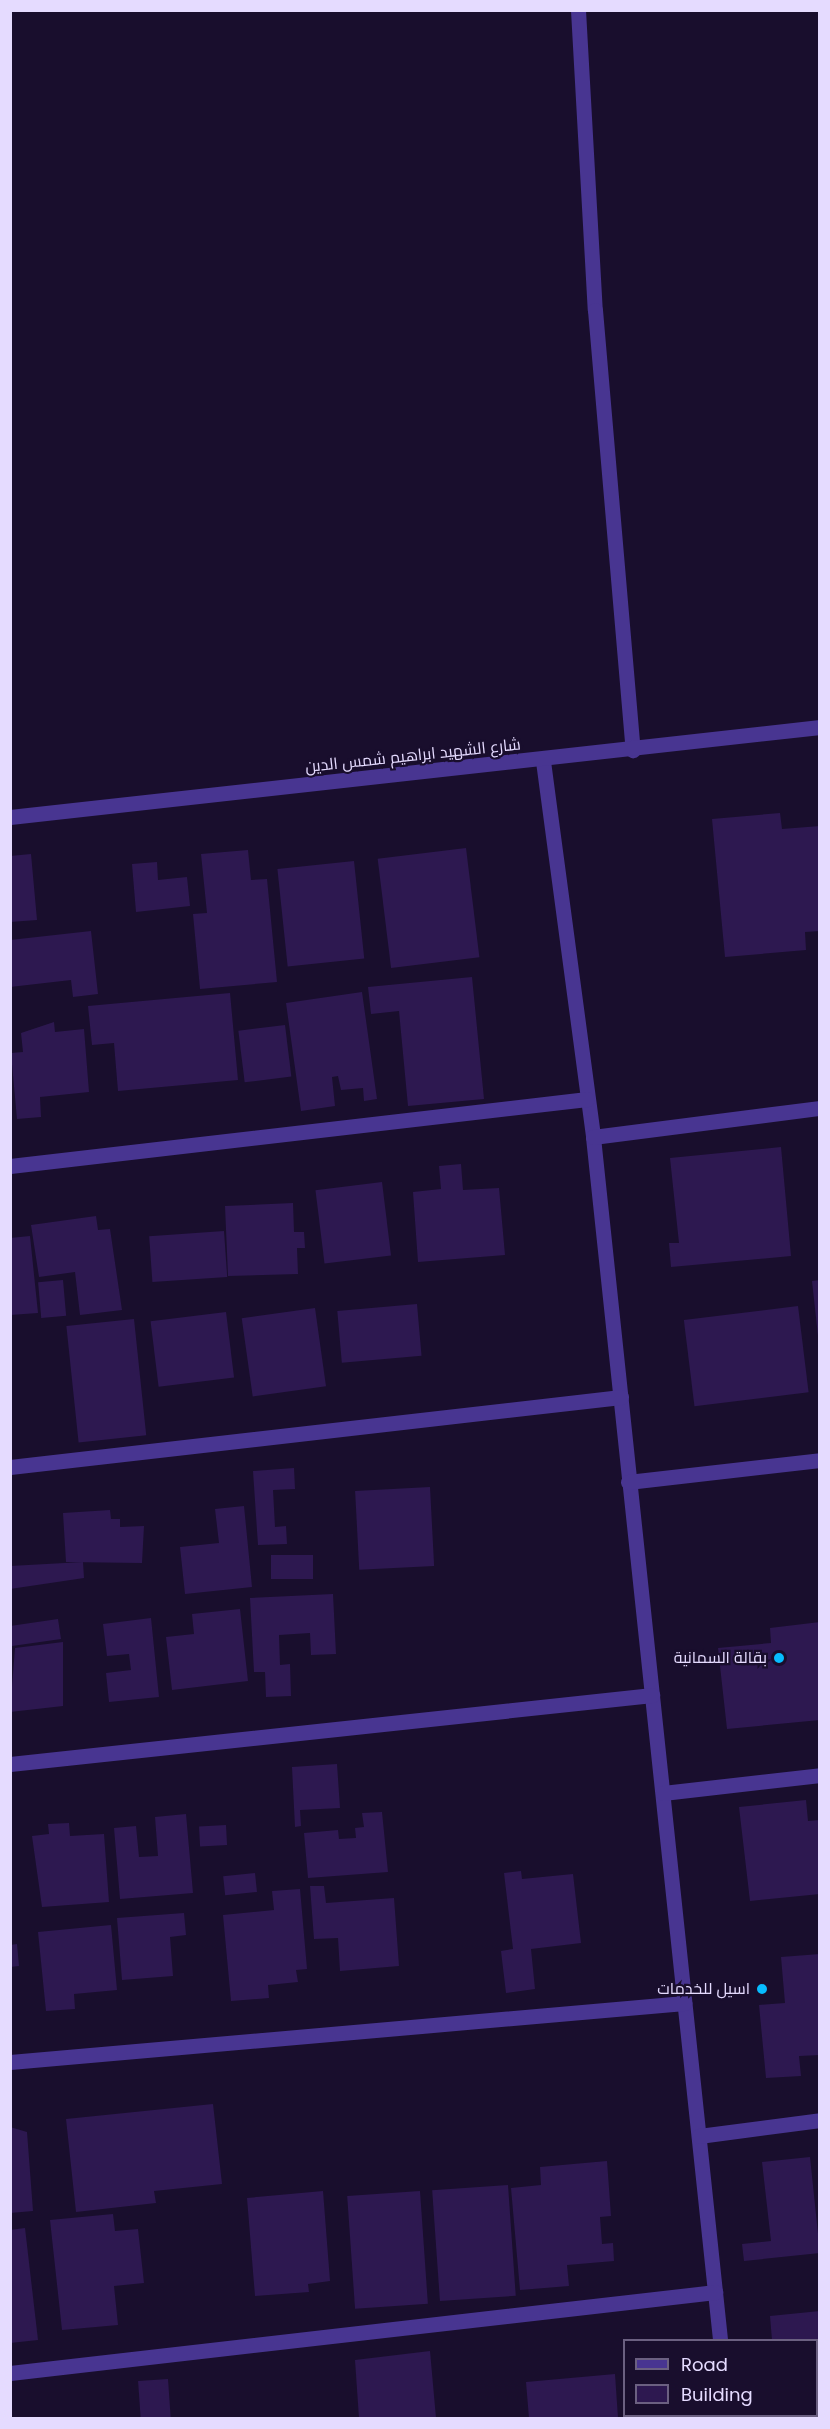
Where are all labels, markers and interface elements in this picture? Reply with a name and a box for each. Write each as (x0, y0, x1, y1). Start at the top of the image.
street label: شارع الشهيد ابراهيم شمس الدين (304, 735, 522, 777)
place label: بقالة السمانية (674, 1648, 767, 1668)
marker: بقالة السمانية (772, 1651, 786, 1665)
place label: اسيل للخدمات (657, 1979, 750, 1999)
marker: اسيل للخدمات (755, 1982, 769, 1996)
legend (623, 2339, 818, 2417)
text: Road (681, 2352, 728, 2377)
text: Building (681, 2382, 753, 2407)

